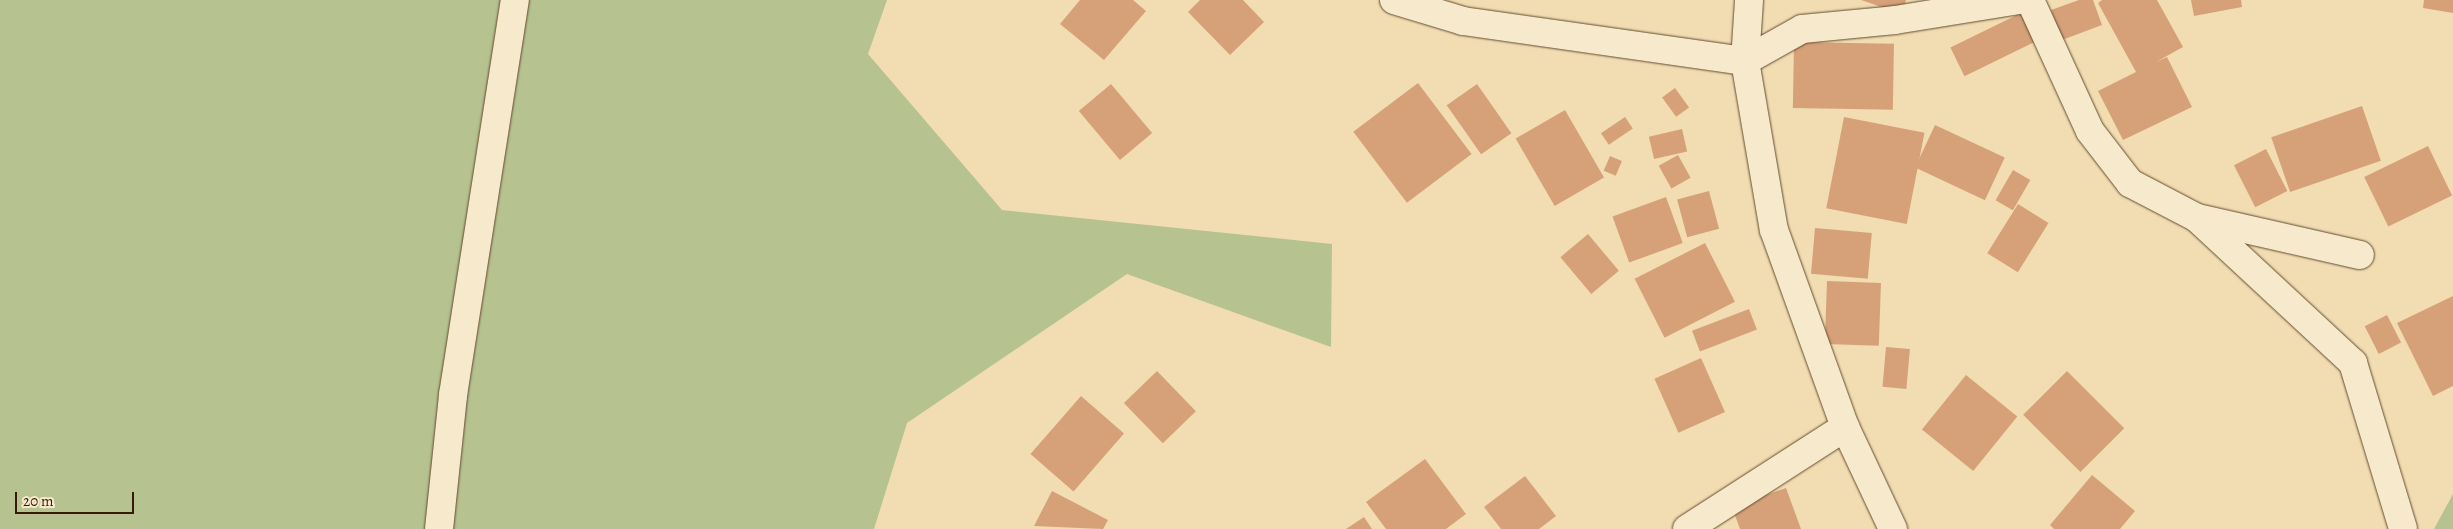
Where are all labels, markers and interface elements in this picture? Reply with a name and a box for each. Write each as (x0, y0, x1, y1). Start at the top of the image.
scale bar (18, 482, 136, 514)
text: 20 m (23, 491, 54, 511)

